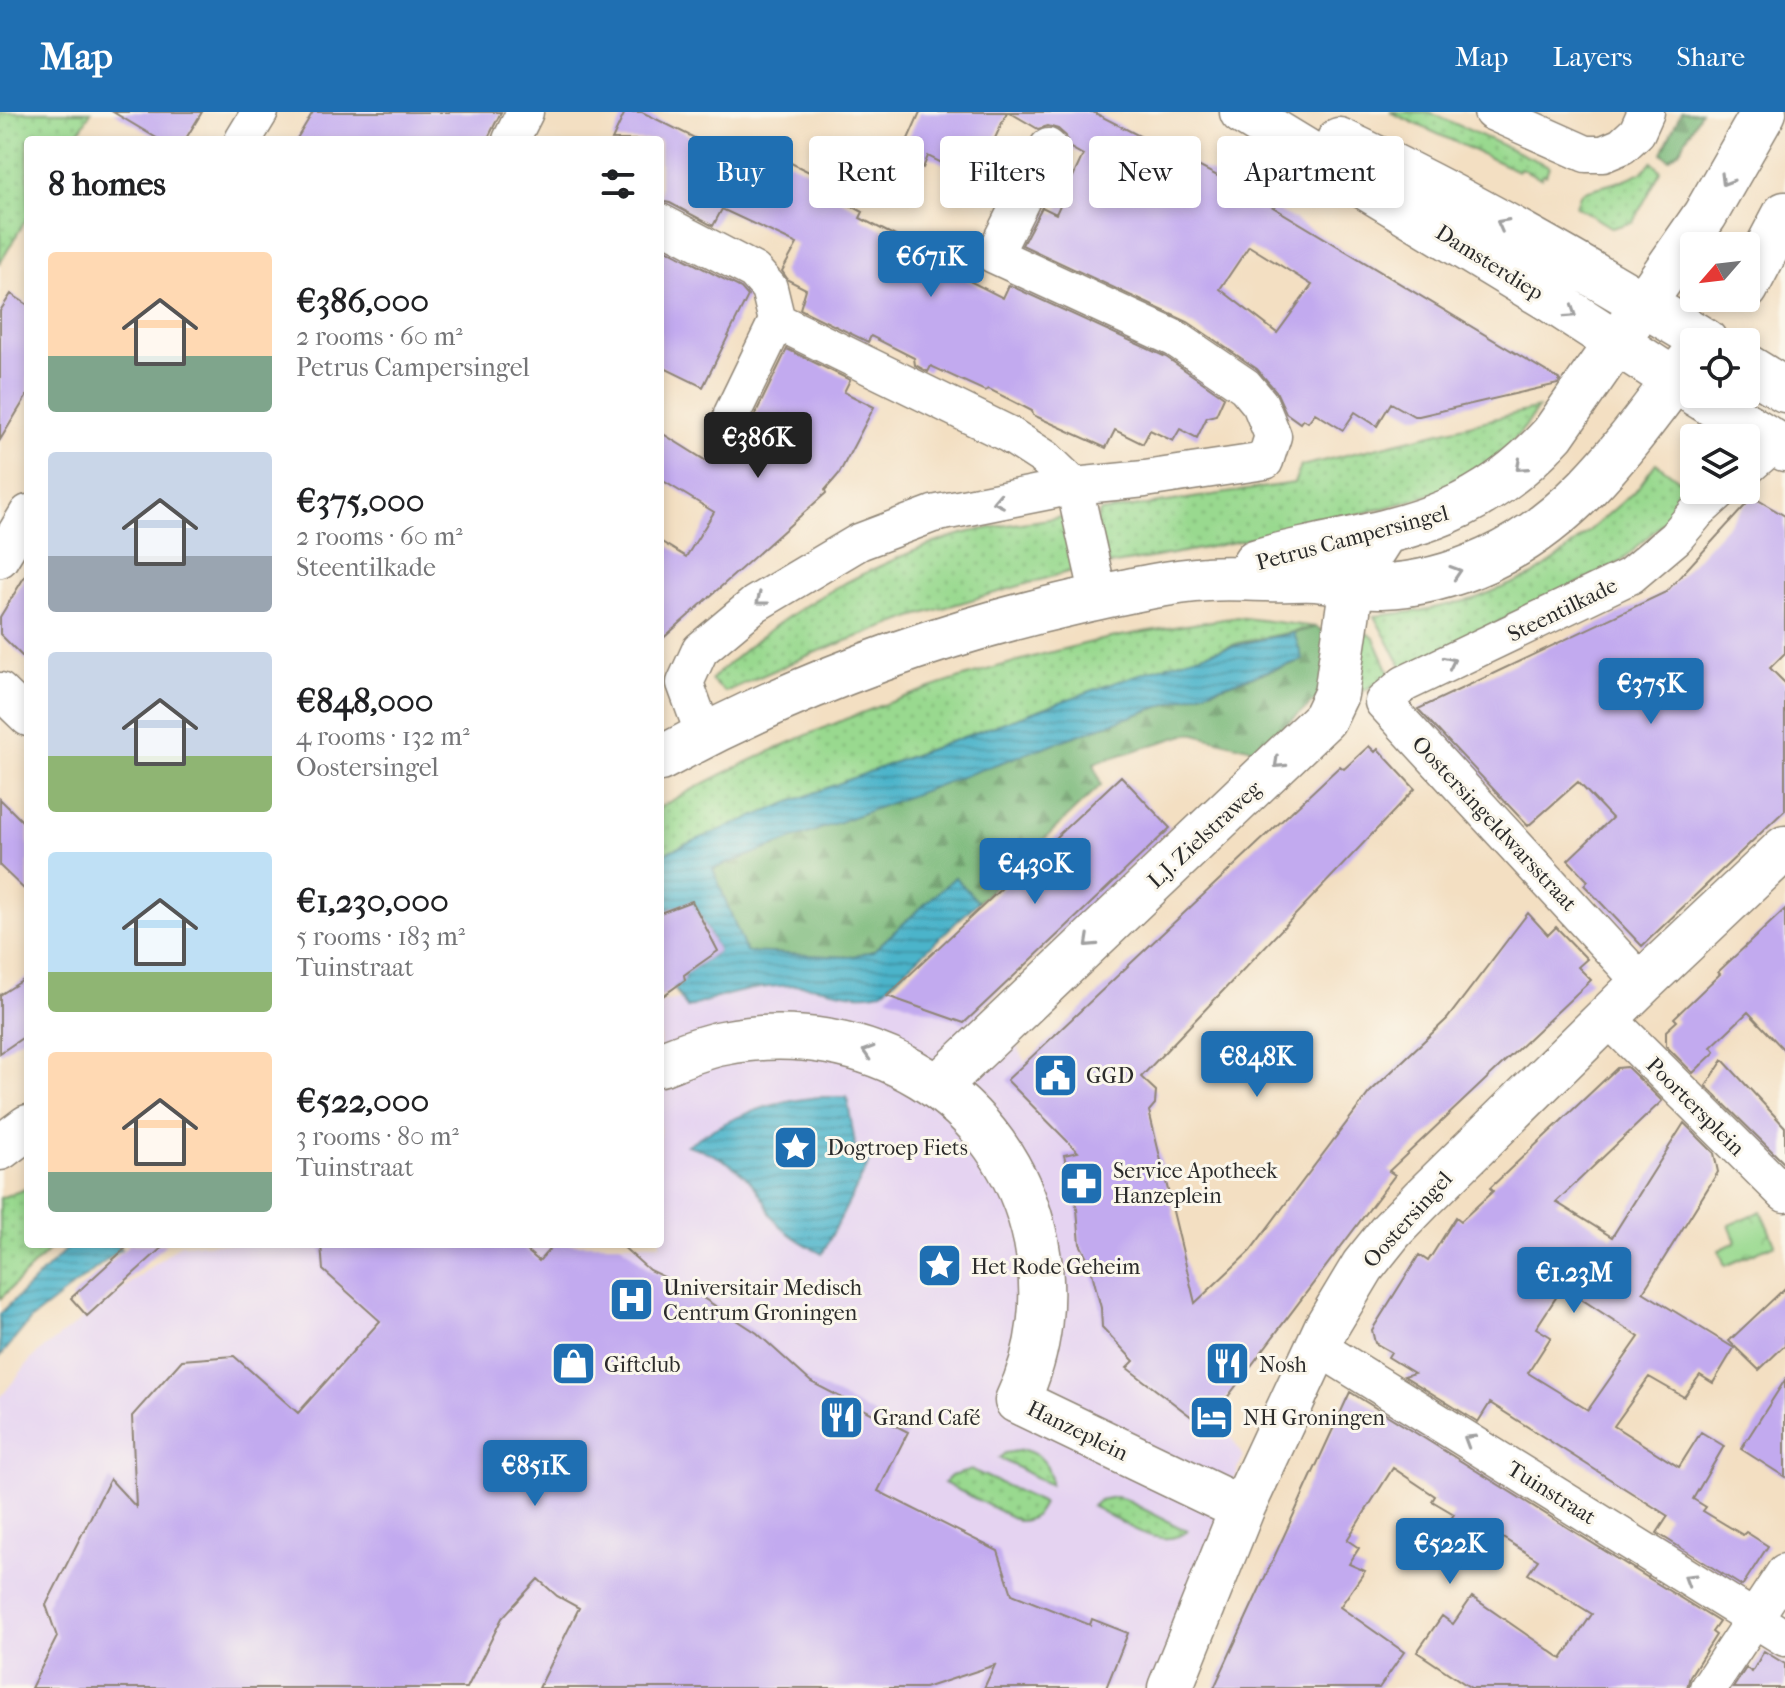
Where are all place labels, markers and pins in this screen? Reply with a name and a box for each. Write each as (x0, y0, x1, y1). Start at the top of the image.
pin: €671K (875, 231, 987, 299)
pin: €386K (702, 412, 814, 480)
pin: €375K (1595, 658, 1707, 726)
pin: €430K (979, 838, 1091, 906)
pin: €848K (1201, 1031, 1313, 1099)
public building icon: GGD (1031, 1051, 1079, 1099)
place label: GGD (1086, 1063, 1134, 1089)
place icon: Dogtroep Fiets (772, 1123, 820, 1171)
place label: Dogtroep Fiets (827, 1135, 968, 1161)
place label: Service Apotheek Hanzeplein (1113, 1158, 1278, 1209)
pharmacy icon: Service Apotheek Hanzeplein (1058, 1159, 1106, 1207)
place icon: Het Rode Geheim (916, 1242, 964, 1290)
pin: €1.23M (1509, 1247, 1639, 1315)
place label: Het Rode Geheim (971, 1254, 1141, 1280)
place label: Universitair Medisch Centrum Groningen (663, 1275, 863, 1326)
hospital icon: Universitair Medisch Centrum Groningen (608, 1276, 656, 1324)
shop icon: Giftclub (549, 1340, 597, 1388)
restaurant icon: Nosh (1204, 1340, 1252, 1388)
place label: Giftclub (604, 1352, 681, 1378)
place label: Nosh (1259, 1352, 1307, 1378)
restaurant icon: Grand Café (818, 1393, 866, 1441)
hotel icon: NH Groningen (1188, 1393, 1236, 1441)
place label: Grand Café (873, 1405, 980, 1431)
place label: NH Groningen (1243, 1405, 1385, 1431)
pin: €851K (479, 1440, 591, 1508)
pin: €522K (1394, 1518, 1506, 1586)

